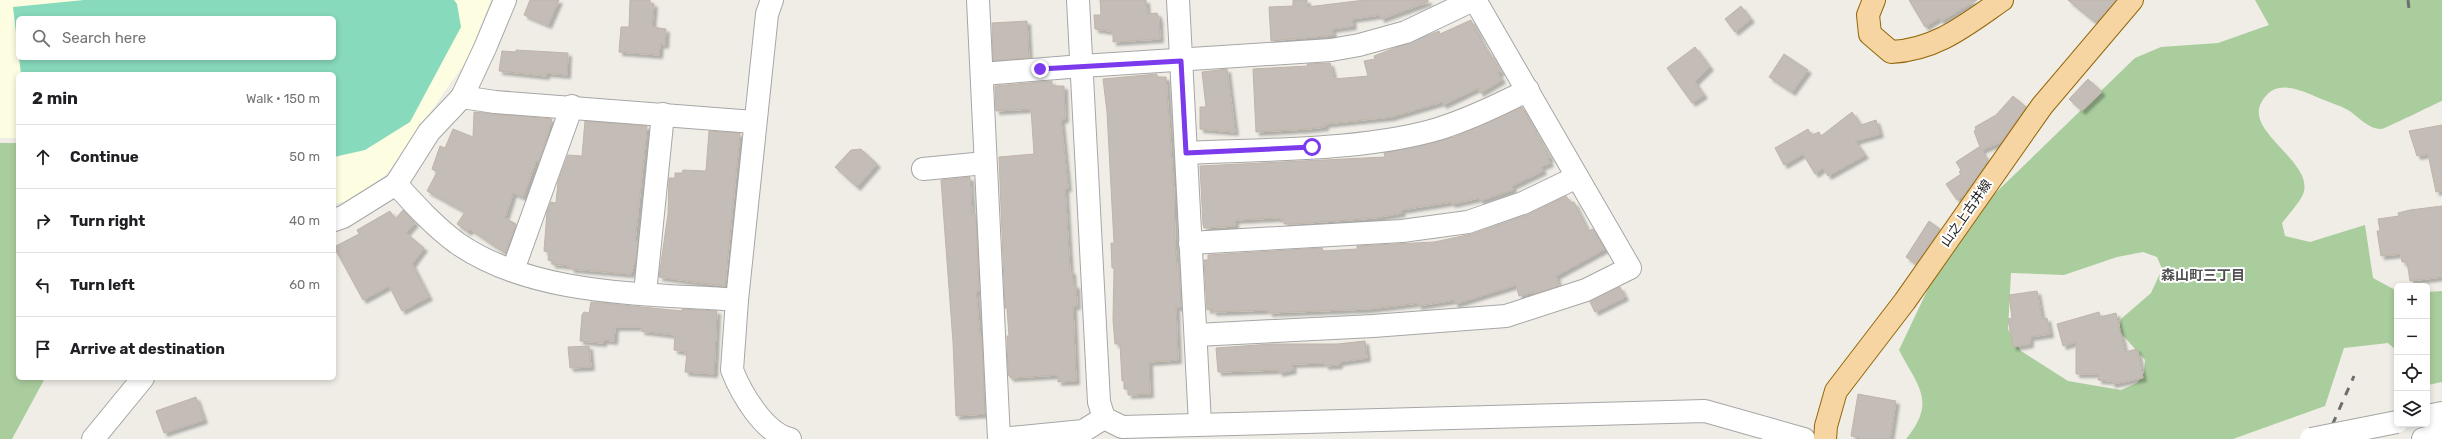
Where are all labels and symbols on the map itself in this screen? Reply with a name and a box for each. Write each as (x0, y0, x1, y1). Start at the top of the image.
route end (1031, 60, 1049, 78)
route start (1303, 138, 1321, 156)
street label: 山之上古井線 (1937, 177, 1995, 249)
district label: 森山町三丁目 (2161, 267, 2245, 284)

